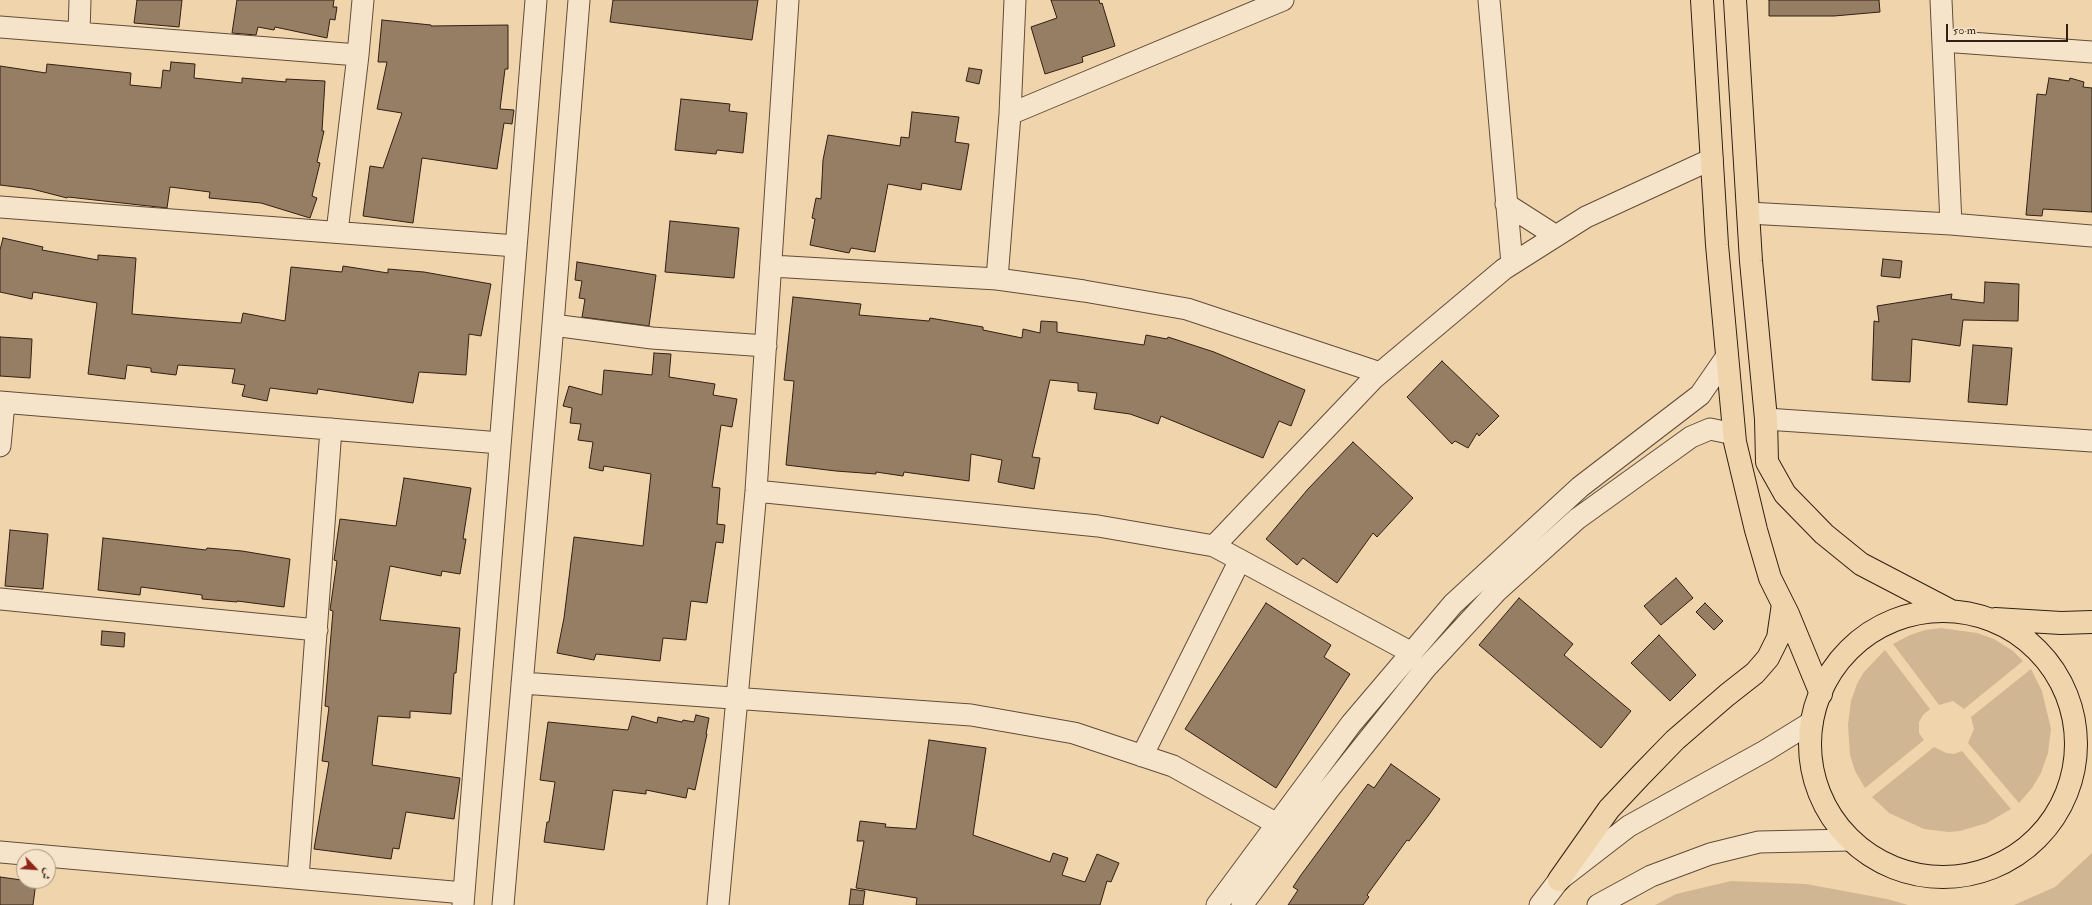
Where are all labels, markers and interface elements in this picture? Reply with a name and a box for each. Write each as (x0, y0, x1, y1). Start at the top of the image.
scale bar (1948, 16, 2070, 42)
text: 50 m (1953, 23, 1976, 38)
north arrow (16, 849, 56, 889)
text: ش (38, 866, 55, 882)

